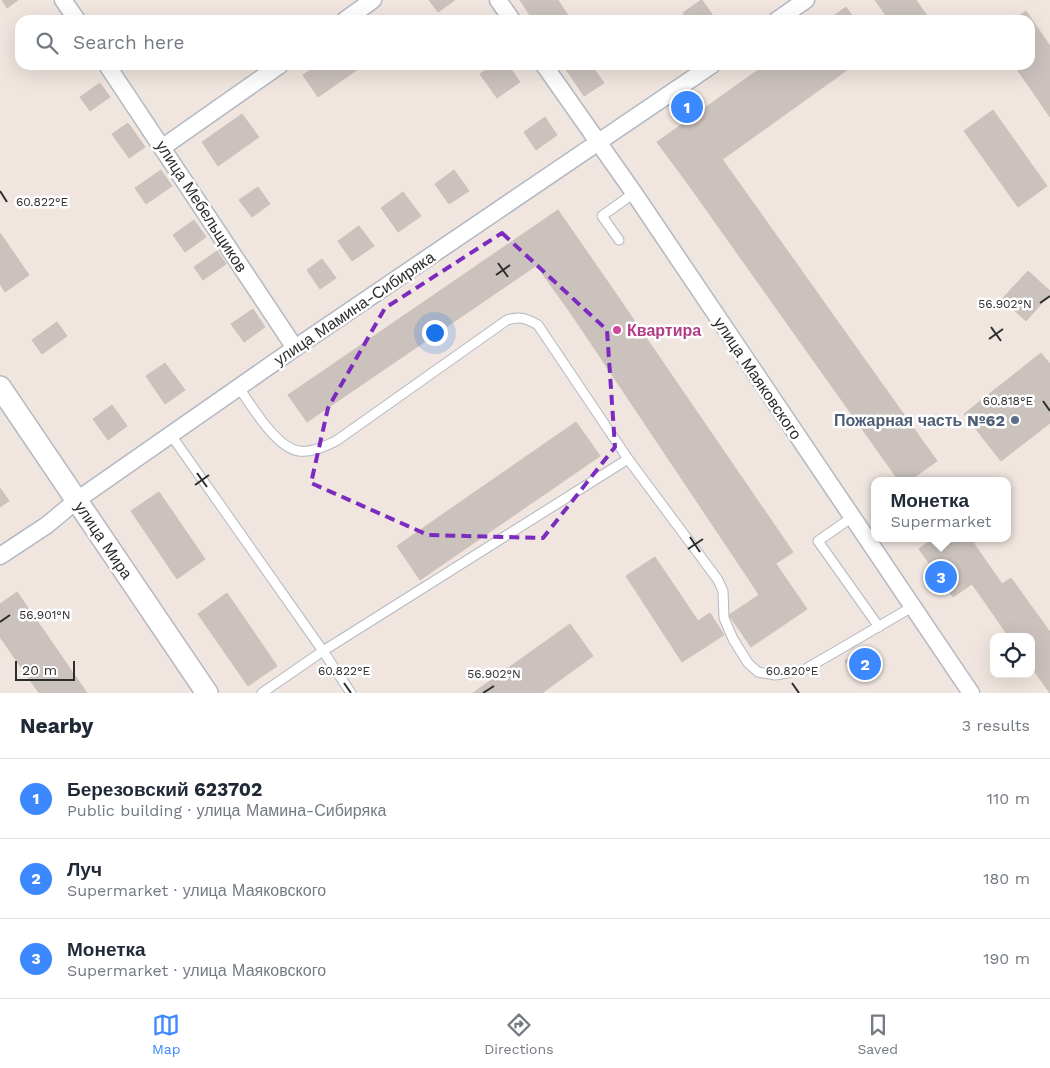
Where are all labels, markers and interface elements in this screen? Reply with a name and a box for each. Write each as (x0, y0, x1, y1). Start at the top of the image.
search box (15, 15, 1035, 70)
icon: search (33, 29, 61, 57)
text: Search here (73, 31, 184, 54)
pin: 1 (671, 88, 703, 126)
street label: улица Мебельщиков (152, 137, 251, 276)
text: 60.822°E (16, 195, 68, 209)
street label: улица Мамина-Сибиряка (270, 247, 438, 369)
text: 56.902°N (978, 297, 1032, 311)
street label: улица Маяковского (710, 314, 806, 443)
your location (422, 320, 448, 346)
place label: Квартира (627, 321, 701, 340)
marker: Квартира (611, 324, 623, 336)
text: 60.818°E (983, 394, 1033, 408)
place label: Пожарная часть №62 (834, 411, 1005, 430)
marker: Пожарная часть №62 (1009, 414, 1021, 426)
popup (871, 477, 1011, 542)
text: Монетка (890, 489, 969, 512)
street label: улица Мира (71, 498, 137, 583)
text: Supermarket (890, 512, 992, 531)
pin: 3 (925, 558, 957, 596)
text: 56.901°N (19, 608, 71, 622)
map controls (990, 633, 1035, 678)
button: locate (990, 633, 1035, 678)
pin: 2 (849, 645, 881, 683)
scale bar (15, 658, 75, 681)
text: 20 m (22, 662, 57, 678)
text: 60.822°E (318, 664, 370, 678)
text: 60.820°E (766, 664, 819, 678)
text: 56.902°N (467, 667, 521, 681)
text: Nearby (20, 713, 93, 738)
text: 3 results (962, 716, 1030, 735)
text: Березовский 623702 (67, 778, 262, 801)
text: 1 (33, 789, 39, 808)
text: 110 m (987, 789, 1030, 808)
text: Public building · улица Мамина-Сибиряка (67, 801, 386, 820)
text: Луч (67, 858, 102, 881)
text: 2 (31, 869, 41, 888)
text: 180 m (983, 869, 1030, 888)
text: Supermarket · улица Маяковского (67, 881, 326, 900)
text: Монетка (67, 938, 146, 961)
text: 3 (31, 949, 41, 968)
text: 190 m (983, 949, 1030, 968)
text: Supermarket · улица Маяковского (67, 961, 326, 980)
tab: Map (152, 1011, 181, 1057)
tab: Directions (484, 1011, 554, 1057)
tab: Saved (857, 1011, 898, 1057)

